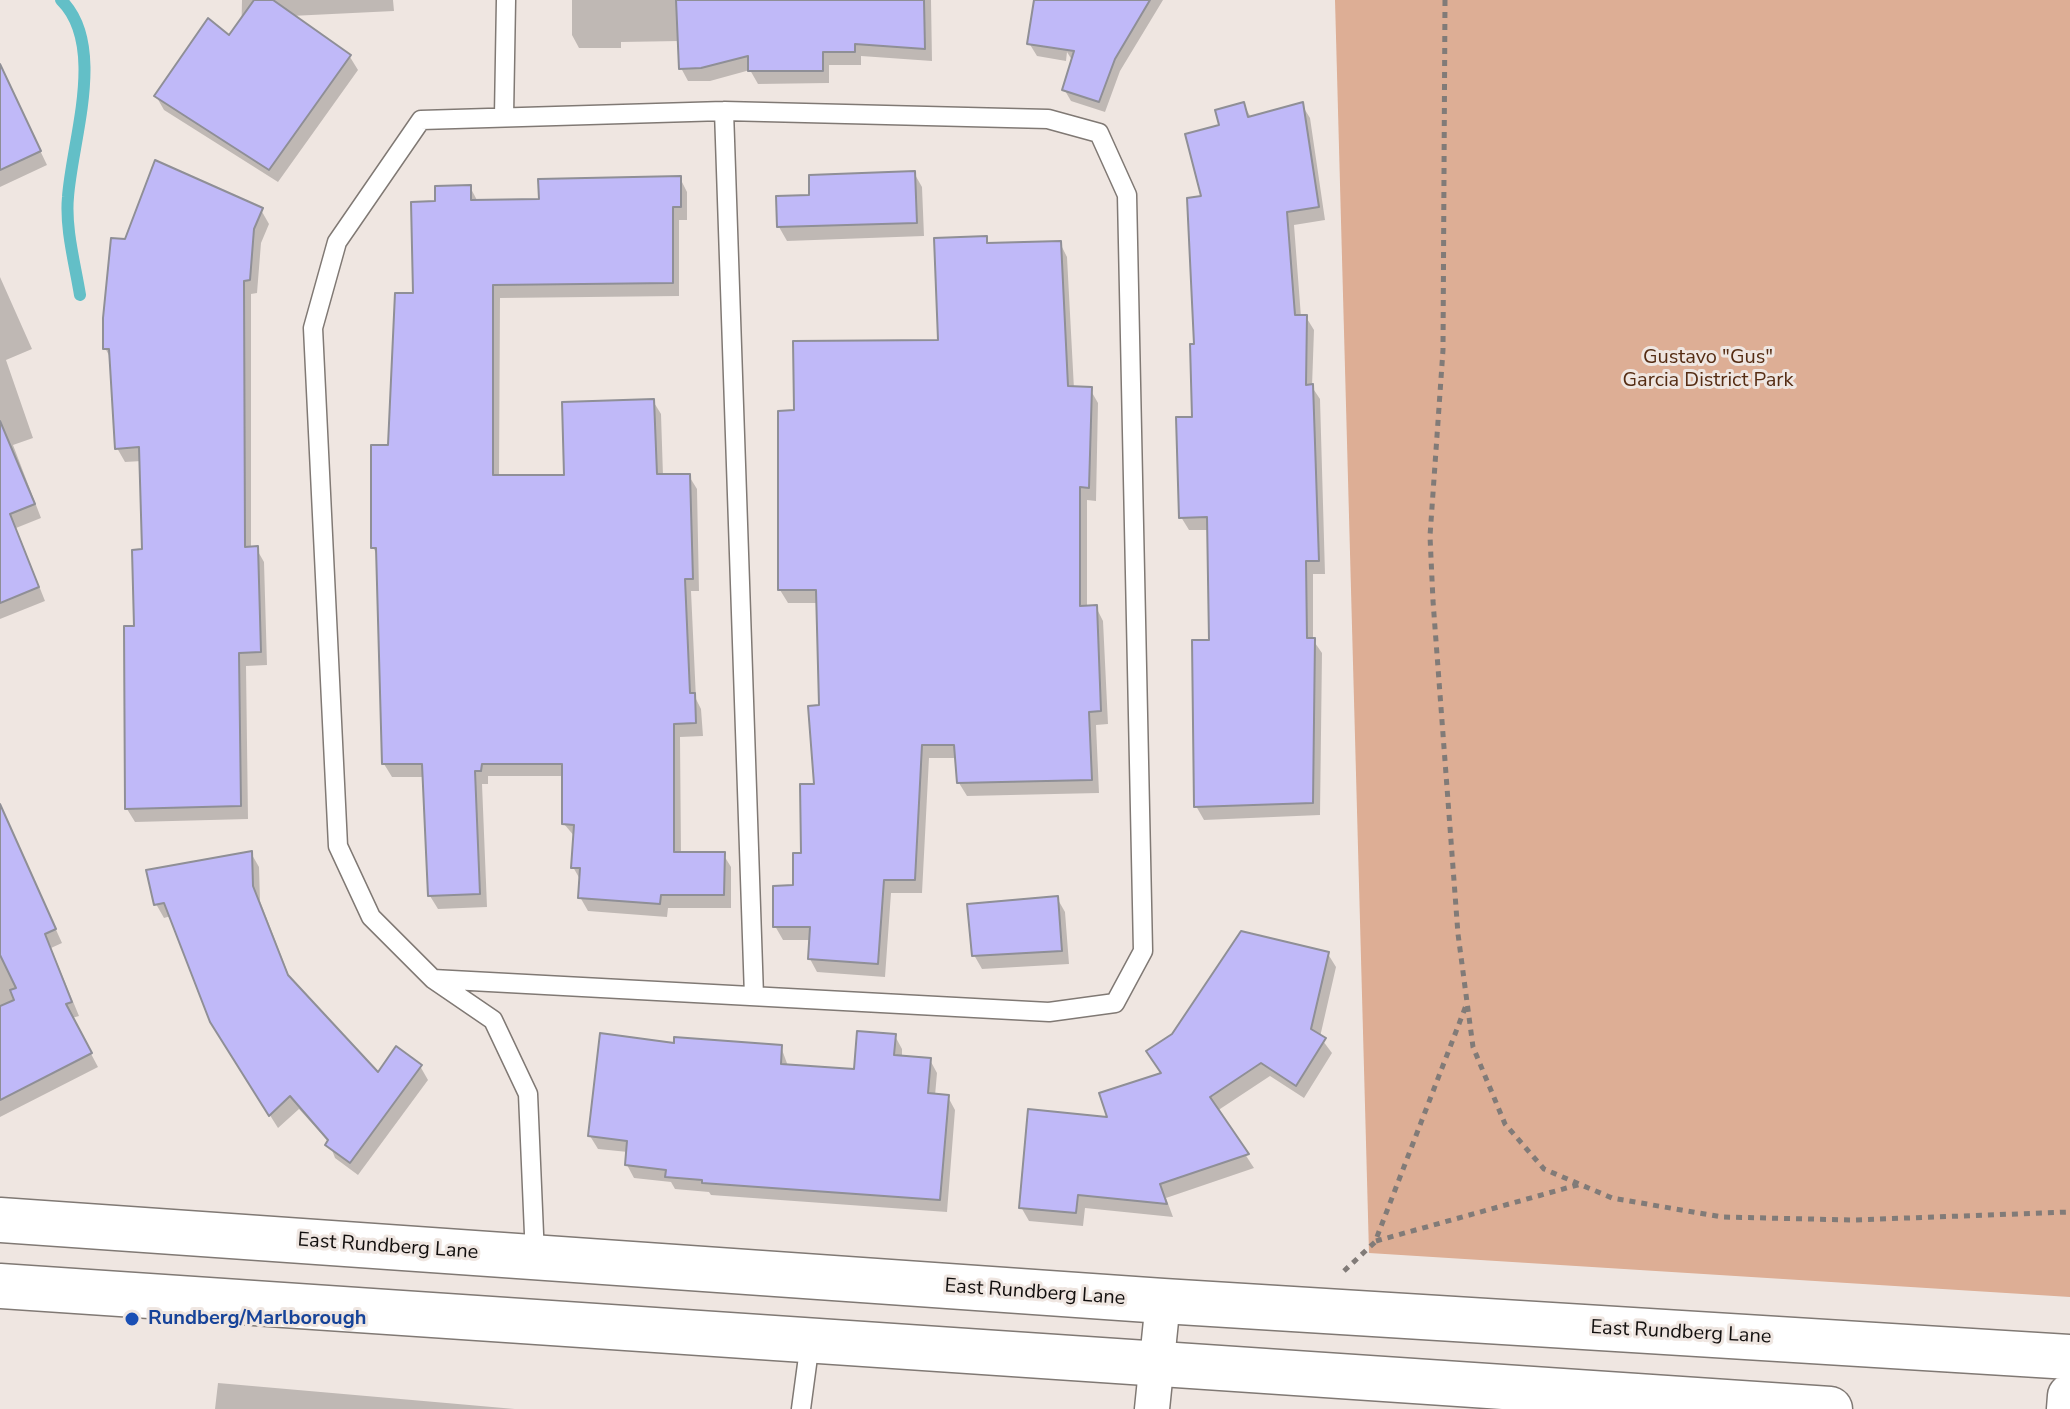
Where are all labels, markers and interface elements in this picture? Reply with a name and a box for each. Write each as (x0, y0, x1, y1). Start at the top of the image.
park label: Gustavo "Gus" Garcia District Park (1623, 346, 1793, 393)
street label: East Rundberg Lane (297, 1229, 479, 1265)
street label: East Rundberg Lane (944, 1275, 1126, 1311)
place label: Rundberg/Marlborough (148, 1307, 366, 1331)
marker: Rundberg/Marlborough (123, 1310, 141, 1328)
street label: East Rundberg Lane (1590, 1316, 1772, 1350)

